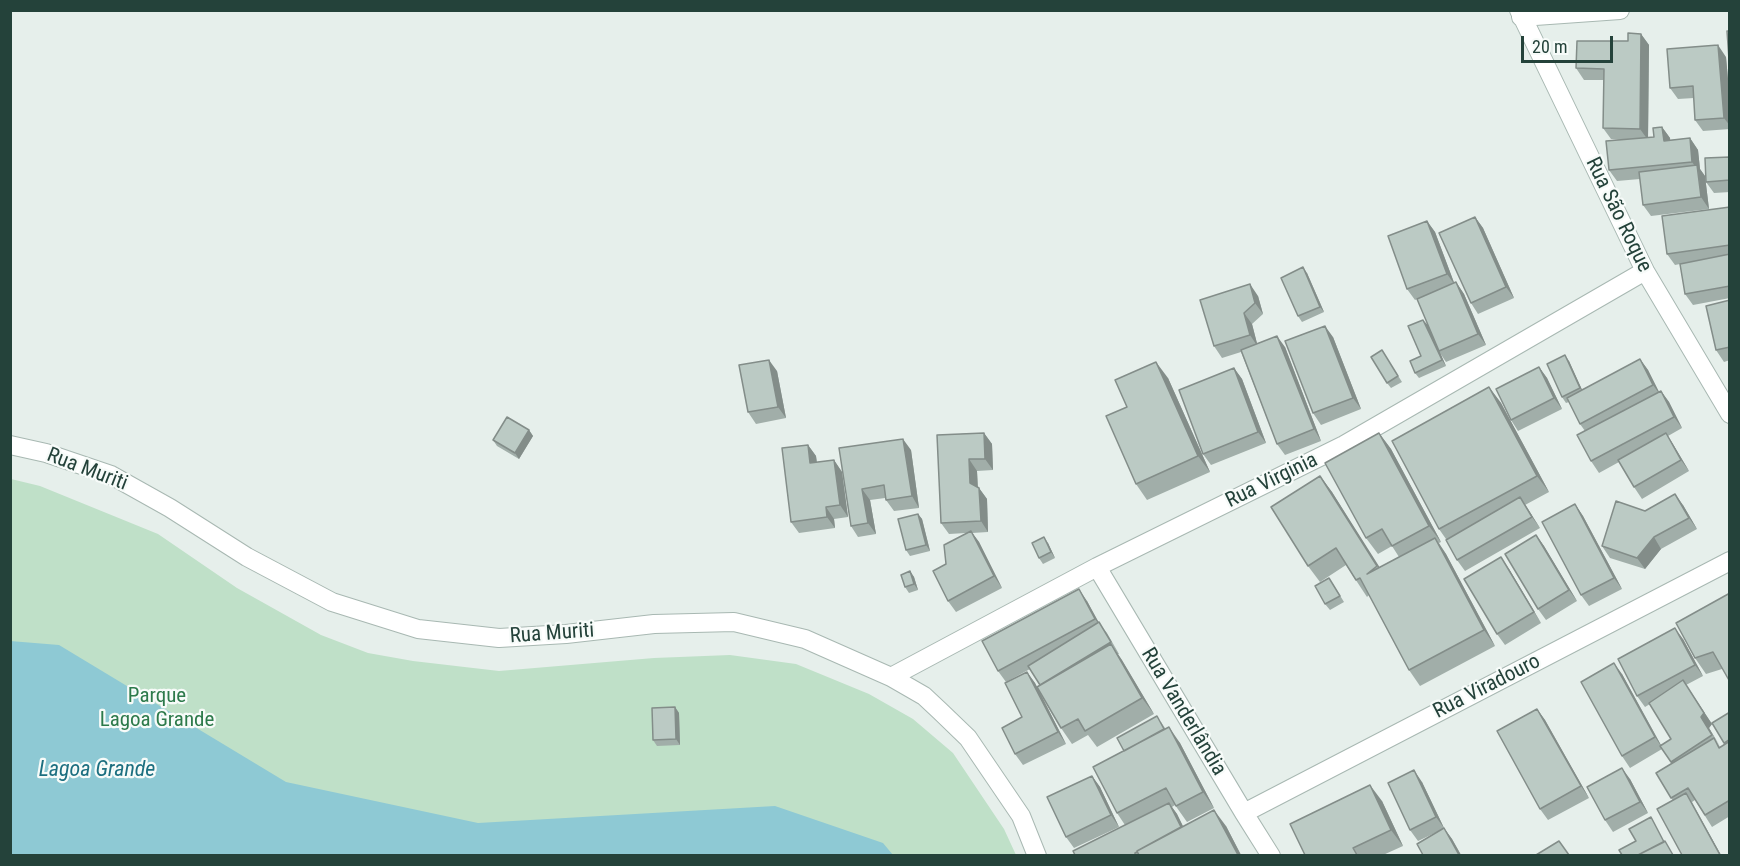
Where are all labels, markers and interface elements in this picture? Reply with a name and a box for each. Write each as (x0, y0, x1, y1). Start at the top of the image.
scale bar (1524, 24, 1616, 62)
text: 20 m (1532, 36, 1567, 57)
street label: Rua São Roque (1579, 153, 1657, 277)
street label: Rua Muriti (43, 443, 131, 497)
street label: Rua Virginia (1222, 448, 1322, 514)
street label: Rua Muriti (509, 618, 595, 650)
street label: Rua Vanderlândia (1135, 643, 1231, 781)
street label: Rua Viradouro (1429, 649, 1545, 725)
park label: Parque Lagoa Grande (100, 684, 214, 734)
water label: Lagoa Grande (39, 757, 155, 783)

